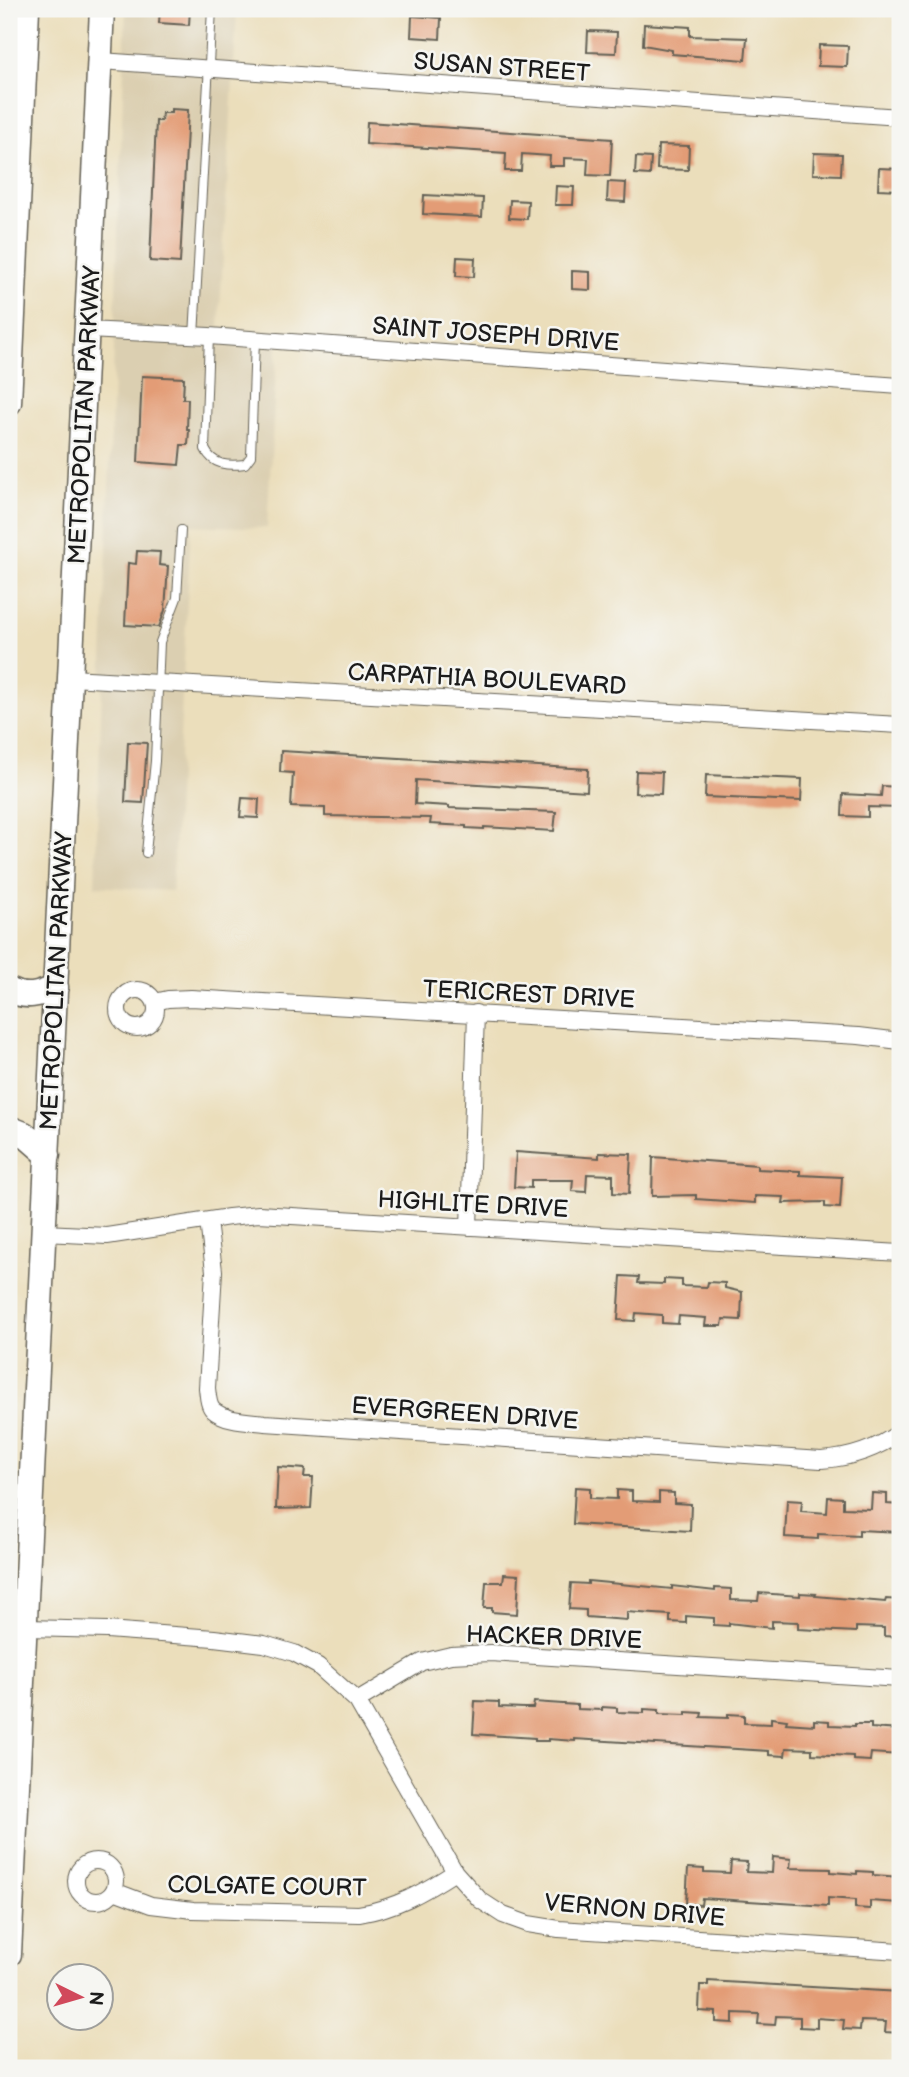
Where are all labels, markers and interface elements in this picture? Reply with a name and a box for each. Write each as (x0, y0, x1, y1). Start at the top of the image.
street label: SUSAN STREET (413, 47, 592, 88)
street label: METROPOLITAN PARKWAY (62, 264, 107, 565)
street label: SAINT JOSEPH DRIVE (372, 311, 620, 358)
street label: CARPATHIA BOULEVARD (347, 658, 627, 701)
street label: METROPOLITAN PARKWAY (34, 830, 79, 1131)
street label: TERICREST DRIVE (422, 974, 636, 1015)
street label: HIGHLITE DRIVE (377, 1185, 569, 1224)
street label: EVERGREEN DRIVE (351, 1391, 579, 1436)
street label: HACKER DRIVE (465, 1620, 642, 1655)
street label: COLGATE COURT (167, 1870, 368, 1903)
street label: VERNON DRIVE (543, 1888, 726, 1933)
north arrow (46, 1962, 116, 2032)
text: N (83, 1990, 108, 2006)

